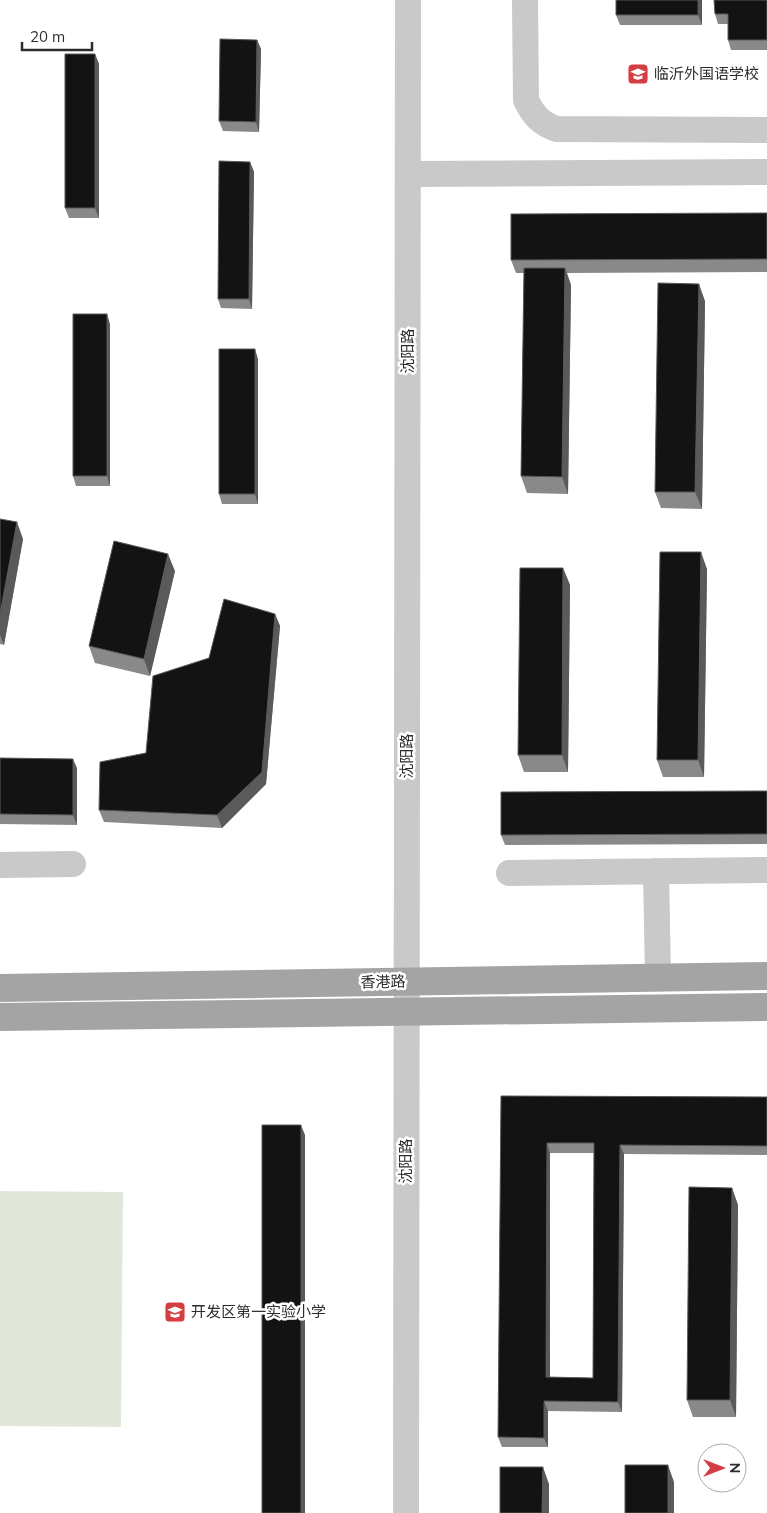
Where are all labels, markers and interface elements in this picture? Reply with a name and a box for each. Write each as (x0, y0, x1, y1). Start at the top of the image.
scale bar (22, 20, 92, 52)
text: 20 m (30, 27, 65, 46)
school or university icon: 临沂外国语学校 (626, 62, 650, 86)
place label: 临沂外国语学校 (654, 64, 759, 83)
street label: 沈阳路 (398, 328, 417, 374)
street label: 沈阳路 (397, 733, 416, 779)
street label: 香港路 (360, 972, 406, 991)
street label: 沈阳路 (396, 1138, 415, 1184)
school or university icon: 开发区第一实验小学 (163, 1300, 187, 1324)
place label: 开发区第一实验小学 (191, 1302, 326, 1321)
north arrow (697, 1443, 747, 1493)
text: N (726, 1463, 744, 1473)

